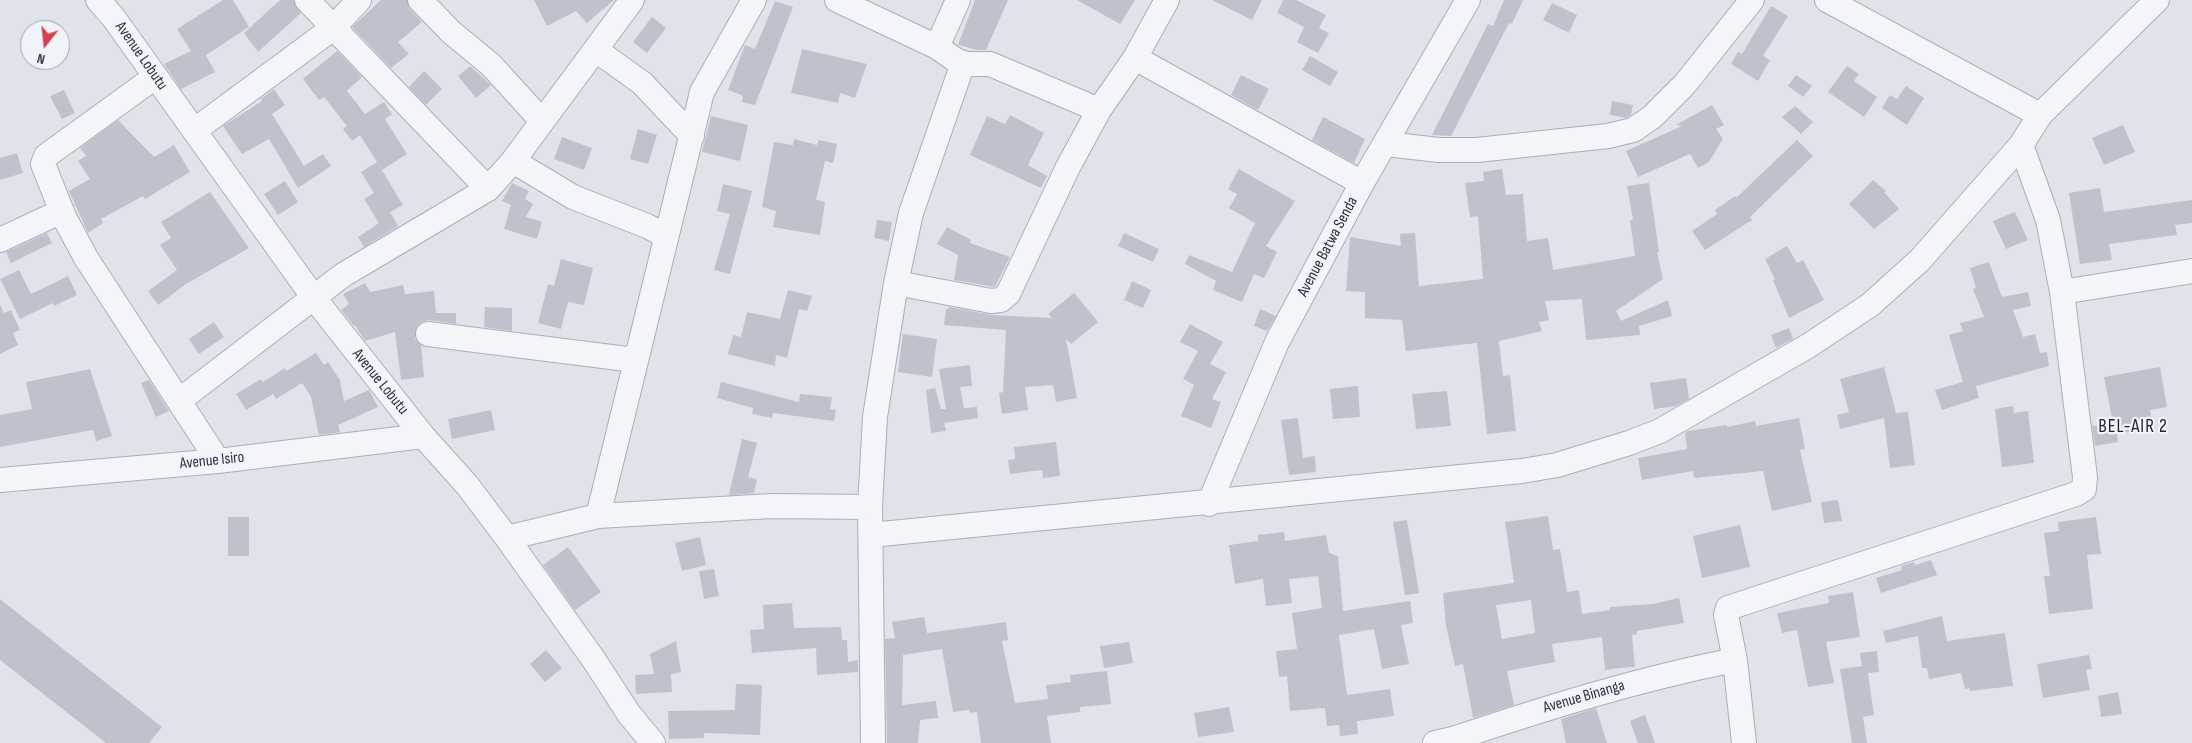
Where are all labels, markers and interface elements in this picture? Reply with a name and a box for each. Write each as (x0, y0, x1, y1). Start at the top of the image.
street label: Avenue Lobutu (110, 18, 172, 94)
north arrow (20, 20, 70, 70)
text: N (35, 50, 47, 68)
street label: Avenue Batwa Senda (1294, 194, 1362, 300)
street label: Avenue Lobutu (348, 345, 412, 419)
district label: BEL-AIR 2 (2097, 416, 2169, 438)
street label: Avenue Isiro (179, 448, 245, 474)
street label: Avenue Binanga (1541, 676, 1627, 718)

